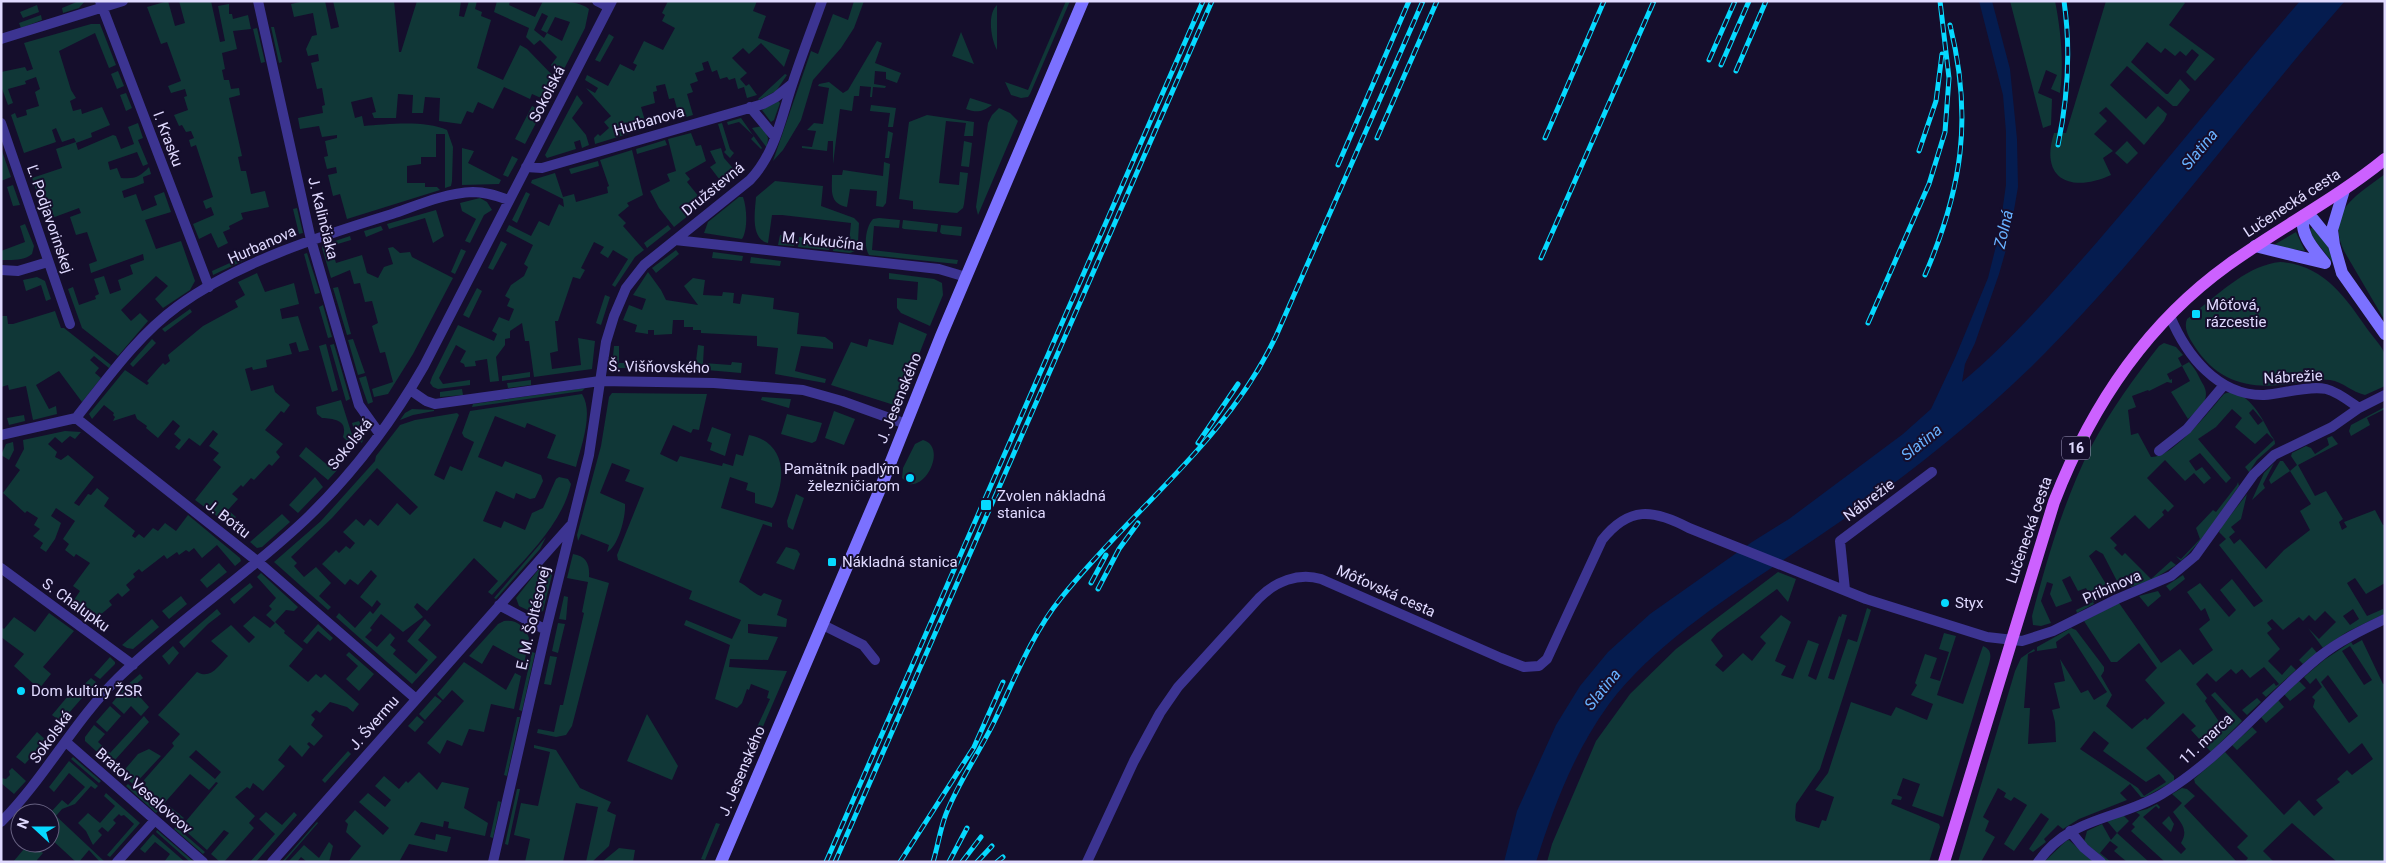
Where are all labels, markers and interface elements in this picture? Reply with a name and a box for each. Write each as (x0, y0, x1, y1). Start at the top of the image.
street label: Sokolská (525, 63, 569, 125)
street label: Hurbanova (612, 102, 686, 140)
street label: I. Krasku (149, 109, 187, 169)
water label: Slatina (2177, 125, 2222, 174)
street label: Družstevná (678, 158, 748, 220)
street label: Ľ. Podjavorinskej (23, 163, 77, 275)
street label: Lučenecká cesta (2240, 165, 2344, 241)
street label: J. Kalinčiaka (304, 175, 342, 261)
water label: Zolná (1990, 208, 2017, 251)
street label: Hurbanova (225, 222, 299, 268)
street label: M. Kukučína (781, 228, 865, 254)
place label: Môťová, rázcestie (2206, 296, 2266, 331)
marker: Môťová, rázcestie (2190, 308, 2202, 320)
street label: J. Jesenského (873, 350, 925, 446)
street label: Š. Višňovského (608, 357, 710, 377)
street label: Nábrežie (2263, 366, 2323, 388)
street label: Sokolská (324, 415, 376, 473)
water label: Slatina (1897, 420, 1946, 465)
road number: 16 (2062, 436, 2090, 459)
place label: Pamätník padlým železničiarom (784, 460, 900, 495)
marker: Pamätník padlým železničiarom (904, 472, 916, 484)
street label: Lučenecká cesta (2002, 474, 2056, 586)
street label: Nábrežie (1840, 475, 1898, 525)
place label: Zvolen nákladná stanica (997, 487, 1106, 522)
street label: J. Bottu (202, 496, 254, 542)
marker: Zvolen nákladná stanica (979, 498, 993, 512)
place label: Nákladná stanica (842, 553, 958, 571)
marker: Nákladná stanica (826, 556, 838, 568)
street label: Môťovská cesta (1334, 561, 1438, 621)
street label: E. M. Šoltésovej (512, 564, 554, 672)
street label: Pribinova (2080, 566, 2144, 608)
street label: S. Chalupku (39, 575, 113, 635)
place label: Styx (1955, 594, 1984, 612)
marker: Styx (1939, 597, 1951, 609)
water label: Slatina (1580, 665, 1625, 714)
place label: Dom kultúry ŽSR (31, 682, 142, 700)
marker: Dom kultúry ŽSR (15, 685, 27, 697)
street label: J. Švermu (345, 692, 403, 754)
street label: Sokolská (26, 707, 76, 767)
street label: 11. marca (2175, 710, 2237, 768)
street label: J. Jesenského (715, 723, 769, 819)
street label: Bratov Veselovcov (92, 744, 196, 838)
north arrow (10, 803, 60, 853)
text: N (14, 816, 32, 831)

